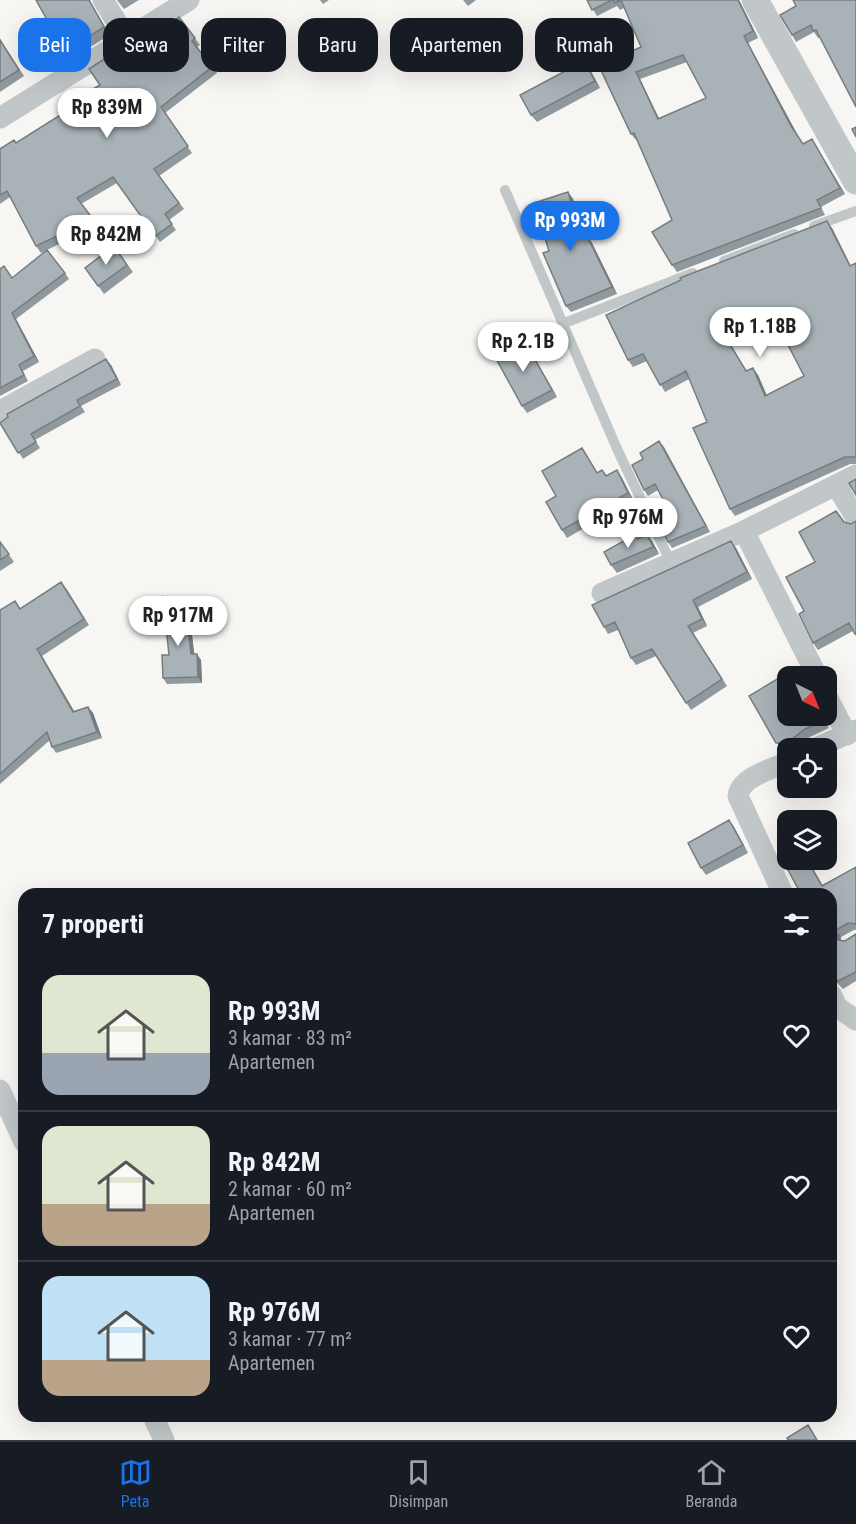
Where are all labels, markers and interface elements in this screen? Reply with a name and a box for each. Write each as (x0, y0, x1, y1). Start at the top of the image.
chip: Beli (18, 18, 91, 72)
chip: Sewa (103, 18, 189, 72)
chip: Filter (201, 18, 286, 72)
chip: Baru (298, 18, 378, 72)
chip: Apartemen (390, 18, 523, 72)
chip: Rumah (535, 18, 634, 72)
pin: Rp 839M (52, 88, 162, 139)
text: Rp 839M (71, 95, 143, 119)
pin: Rp 993M (515, 201, 625, 252)
text: Rp 993M (534, 208, 606, 232)
pin: Rp 842M (51, 215, 161, 266)
text: Rp 842M (70, 222, 142, 246)
pin: Rp 1.18B (698, 307, 822, 358)
text: Rp 1.18B (724, 314, 796, 338)
pin: Rp 2.1B (468, 322, 578, 373)
text: Rp 2.1B (492, 329, 554, 353)
pin: Rp 976M (573, 498, 683, 549)
text: Rp 976M (592, 505, 664, 529)
pin: Rp 917M (123, 596, 233, 647)
text: Rp 917M (142, 603, 214, 627)
north arrow (777, 666, 837, 726)
map controls (777, 666, 837, 870)
button: locate (777, 738, 837, 798)
button: layers (777, 810, 837, 870)
icon: filters (780, 908, 813, 941)
text: 7 properti (42, 909, 144, 939)
text: Rp 993M (228, 996, 320, 1026)
icon: home (90, 999, 162, 1071)
icon: heart (780, 1019, 813, 1052)
text: 3 kamar · 83 m² (228, 1026, 352, 1050)
text: Apartemen (228, 1050, 315, 1074)
text: Rp 842M (228, 1147, 320, 1177)
icon: home (90, 1150, 162, 1222)
icon: heart (780, 1170, 813, 1203)
text: 2 kamar · 60 m² (228, 1177, 352, 1201)
text: Apartemen (228, 1201, 315, 1225)
text: Rp 976M (228, 1297, 320, 1327)
icon: home (90, 1300, 162, 1372)
icon: heart (780, 1320, 813, 1353)
text: 3 kamar · 77 m² (228, 1327, 352, 1351)
text: Apartemen (228, 1351, 315, 1375)
tab: Peta (119, 1456, 152, 1511)
tab: Disimpan (389, 1456, 448, 1511)
tab: Beranda (685, 1456, 737, 1511)

